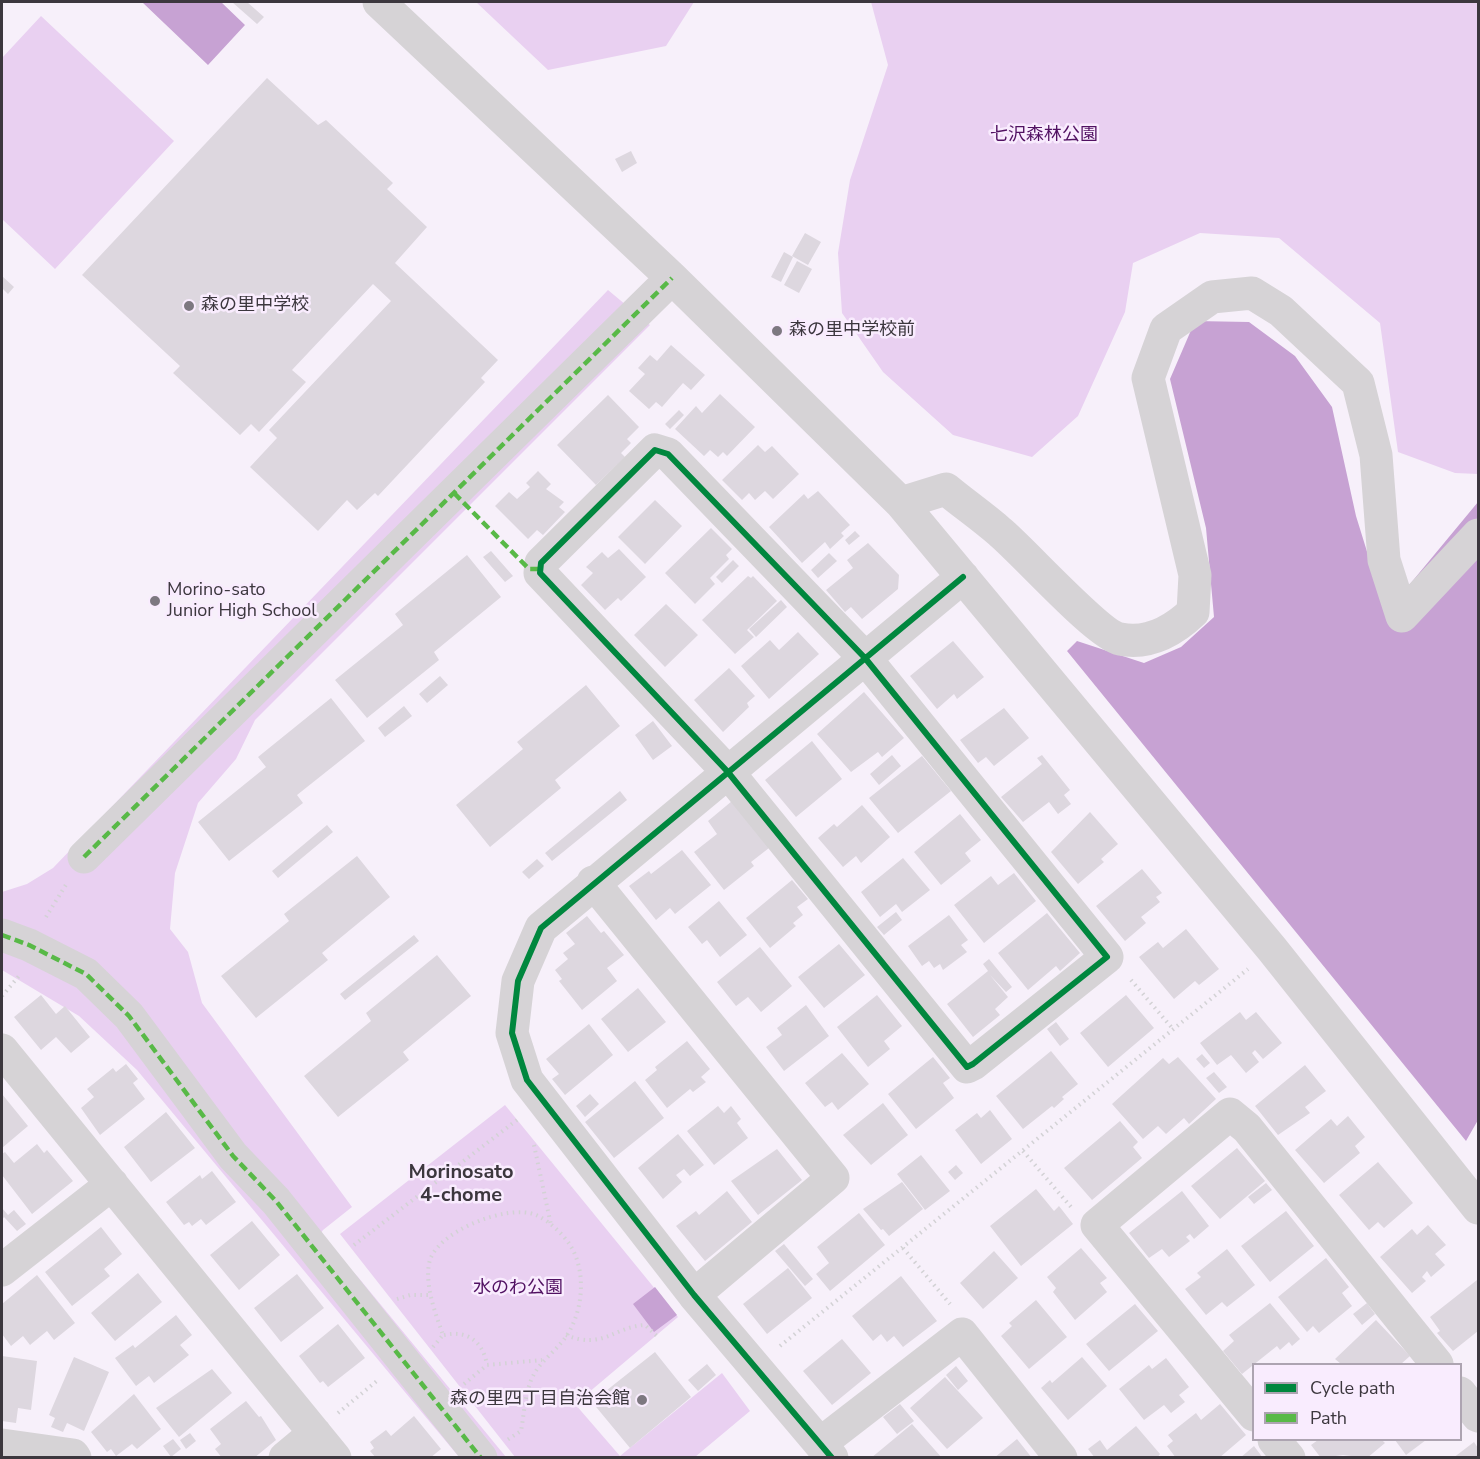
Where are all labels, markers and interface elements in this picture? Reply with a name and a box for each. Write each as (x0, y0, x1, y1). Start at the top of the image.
park label: 七沢森林公園 (990, 125, 1098, 147)
place label: 森の里中学校 (201, 295, 309, 317)
marker: 森の里中学校 (182, 299, 196, 313)
place label: 森の里中学校前 (789, 320, 915, 342)
marker: 森の里中学校前 (770, 324, 784, 338)
place label: Morino-sato Junior High School (167, 580, 317, 622)
marker: Morino-sato Junior High School (148, 594, 162, 608)
district label: Morinosato 4-chome (409, 1161, 513, 1208)
park label: 水のわ公園 (473, 1278, 563, 1300)
legend (1252, 1363, 1462, 1441)
text: Cycle path (1310, 1376, 1395, 1400)
place label: 森の里四丁目自治会館 (450, 1389, 630, 1411)
marker: 森の里四丁目自治会館 (635, 1393, 649, 1407)
text: Path (1310, 1406, 1347, 1430)

